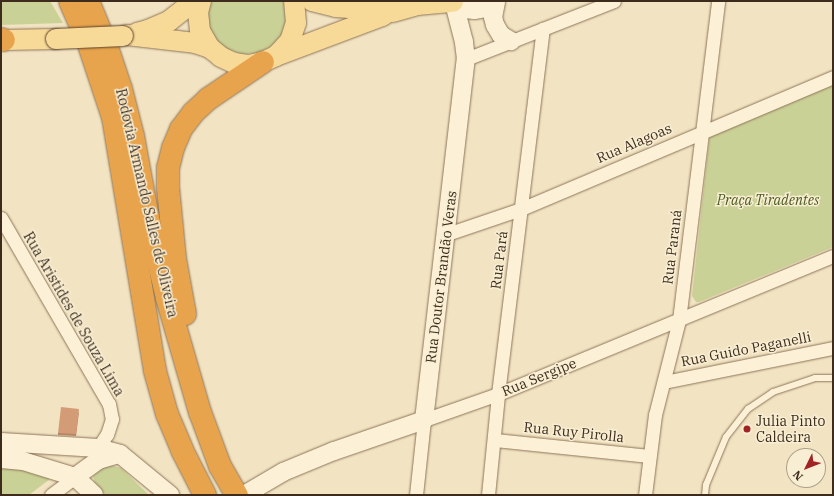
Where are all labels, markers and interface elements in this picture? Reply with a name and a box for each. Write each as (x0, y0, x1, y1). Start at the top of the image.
street label: Rodovia Armando Salles de Oliveira (112, 87, 182, 319)
street label: Rua Alagoas (594, 120, 674, 166)
street label: Rua Doutor Brandão Veras (422, 190, 460, 364)
park label: Praça Tiradentes (717, 192, 819, 208)
street label: Rua Paraná (659, 208, 685, 286)
street label: Rua Aristides de Souza Lima (20, 229, 128, 399)
street label: Rua Pará (487, 230, 511, 290)
street label: Rua Guido Paganelli (679, 328, 813, 370)
street label: Rua Sergipe (499, 354, 579, 400)
place label: Julia Pinto Caldeira (756, 413, 825, 446)
street label: Rua Ruy Pirolla (523, 418, 625, 446)
marker: Julia Pinto Caldeira (741, 423, 753, 435)
north arrow (786, 448, 826, 488)
text: N (790, 468, 806, 483)

